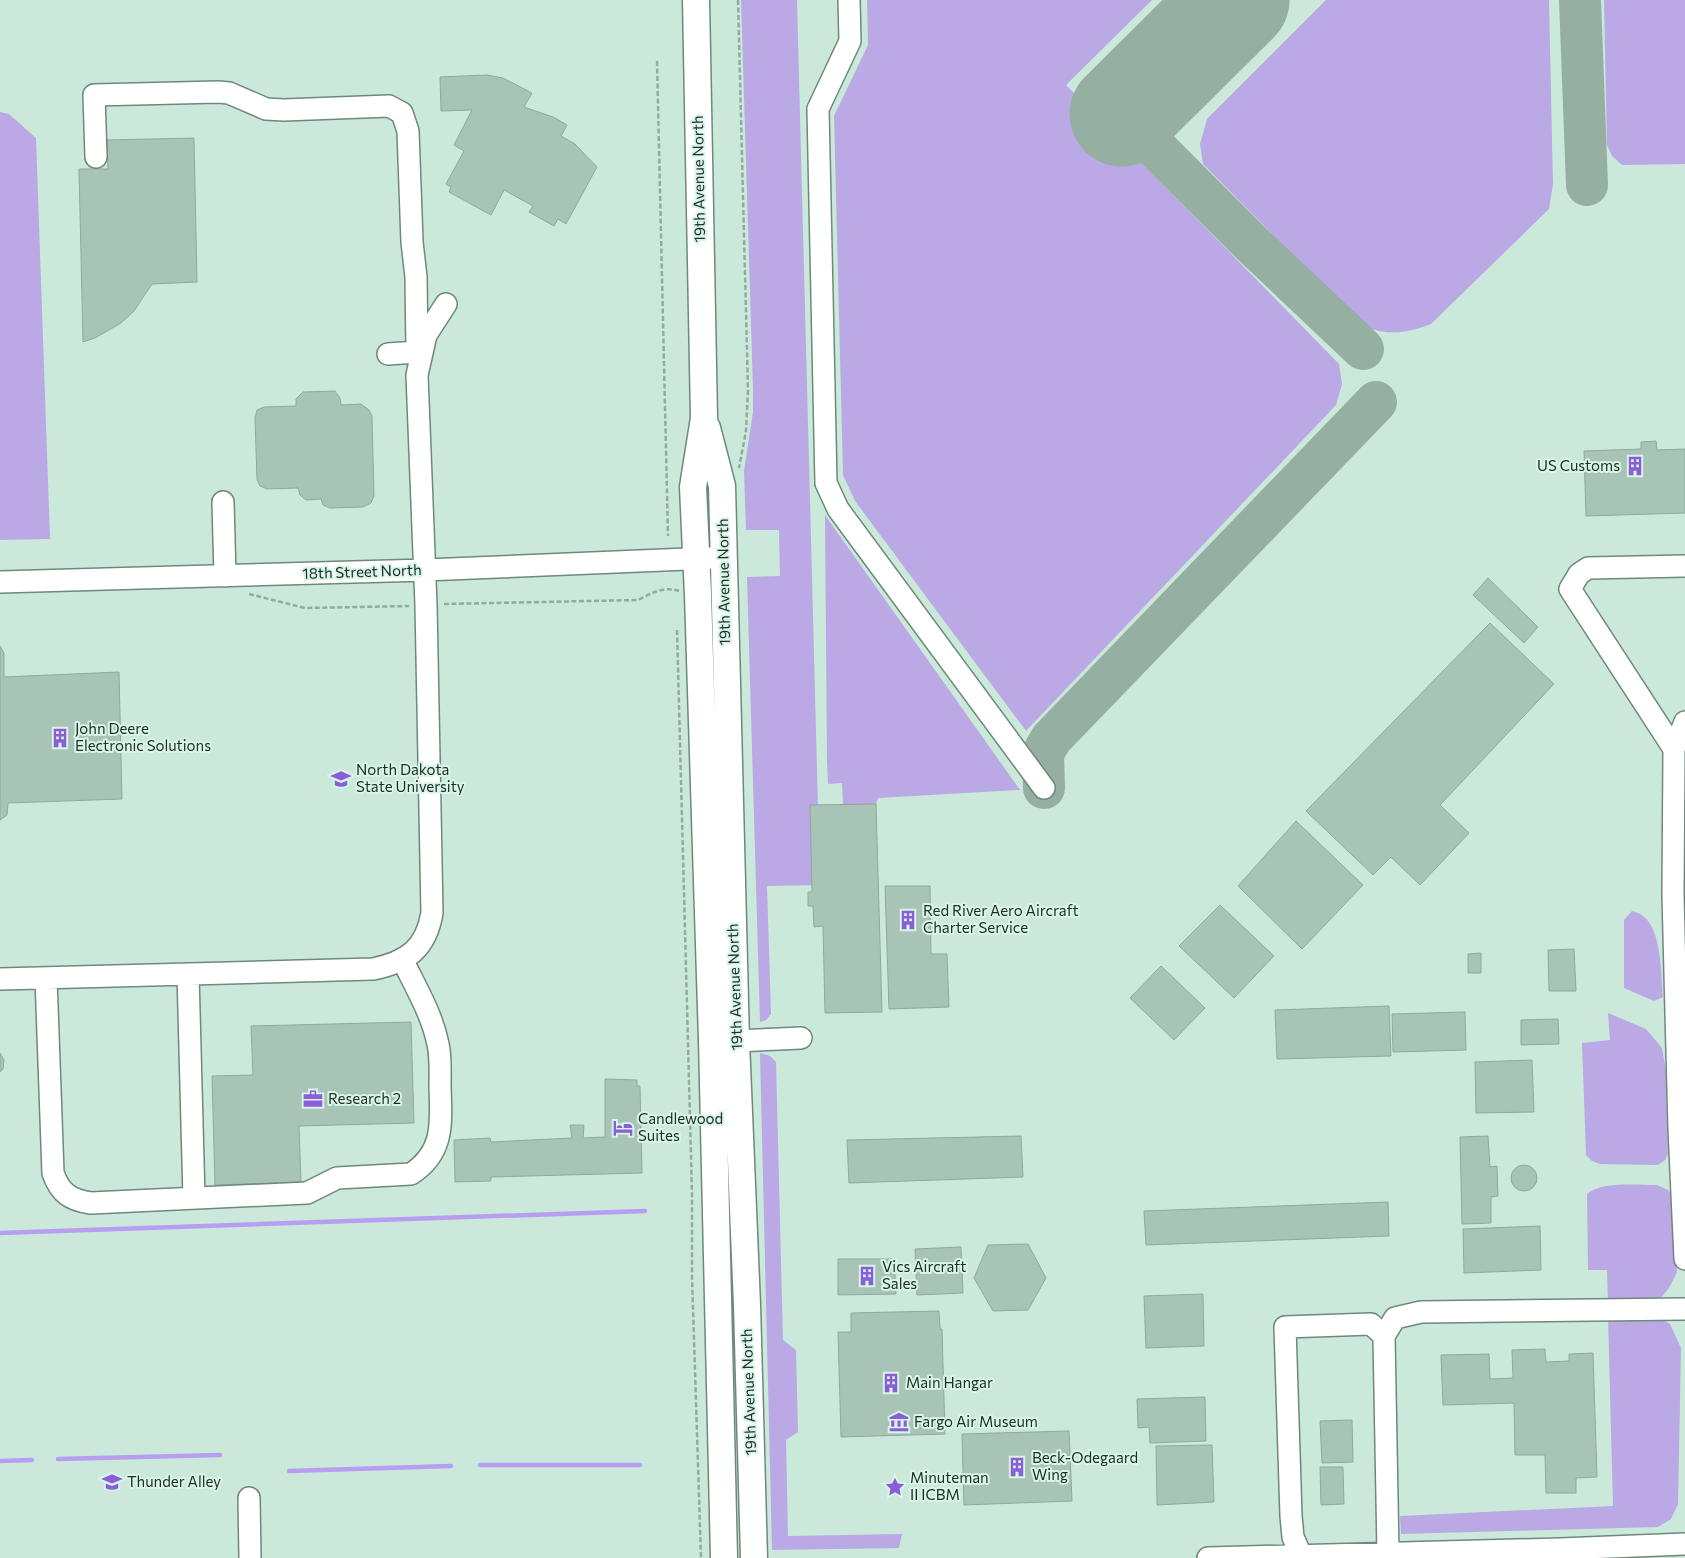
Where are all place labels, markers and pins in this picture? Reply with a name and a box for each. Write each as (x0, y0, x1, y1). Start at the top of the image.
building icon: US Customs (1624, 455, 1646, 477)
place label: US Customs (1537, 456, 1620, 474)
place label: John Deere Electronic Solutions (75, 719, 211, 754)
building icon: John Deere Electronic Solutions (49, 727, 71, 749)
place label: North Dakota State University (356, 760, 465, 795)
school or university icon: North Dakota State University (330, 768, 352, 790)
place label: Red River Aero Aircraft Charter Service (923, 901, 1079, 936)
building icon: Red River Aero Aircraft Charter Service (897, 909, 919, 931)
office icon: Research 2 (302, 1088, 324, 1110)
place label: Research 2 (328, 1089, 401, 1107)
place label: Candlewood Suites (638, 1109, 723, 1144)
hotel icon: Candlewood Suites (612, 1117, 634, 1139)
place label: Vics Aircraft Sales (882, 1257, 966, 1292)
building icon: Vics Aircraft Sales (856, 1265, 878, 1287)
building icon: Main Hangar (880, 1372, 902, 1394)
place label: Main Hangar (906, 1373, 993, 1391)
museum icon: Fargo Air Museum (888, 1411, 910, 1433)
place label: Fargo Air Museum (914, 1412, 1038, 1430)
place label: Beck-Odegaard Wing (1032, 1448, 1138, 1483)
building icon: Beck-Odegaard Wing (1006, 1456, 1028, 1478)
place label: Minuteman II ICBM (910, 1468, 989, 1503)
school or university icon: Thunder Alley (101, 1471, 123, 1493)
place label: Thunder Alley (127, 1472, 221, 1490)
place icon: Minuteman II ICBM (884, 1476, 906, 1498)

